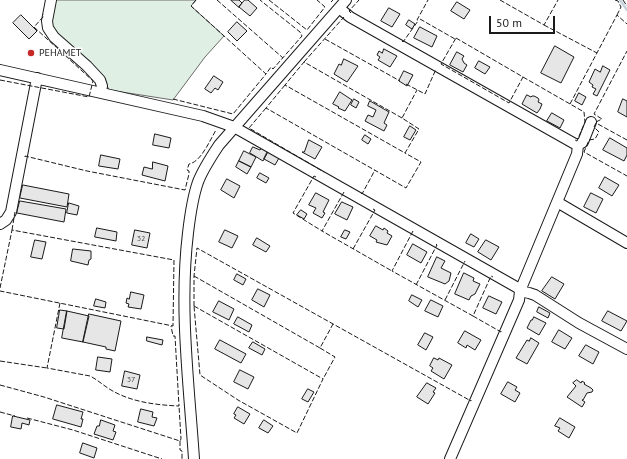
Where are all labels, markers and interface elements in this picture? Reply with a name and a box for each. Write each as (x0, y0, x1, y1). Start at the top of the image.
scale bar (491, 8, 557, 34)
text: 50 m (496, 15, 522, 30)
place label: PEHAMET (39, 47, 81, 59)
marker: PEHAMET (26, 48, 36, 58)
house number: 32 (137, 234, 145, 244)
house number: 37 (127, 375, 135, 385)

